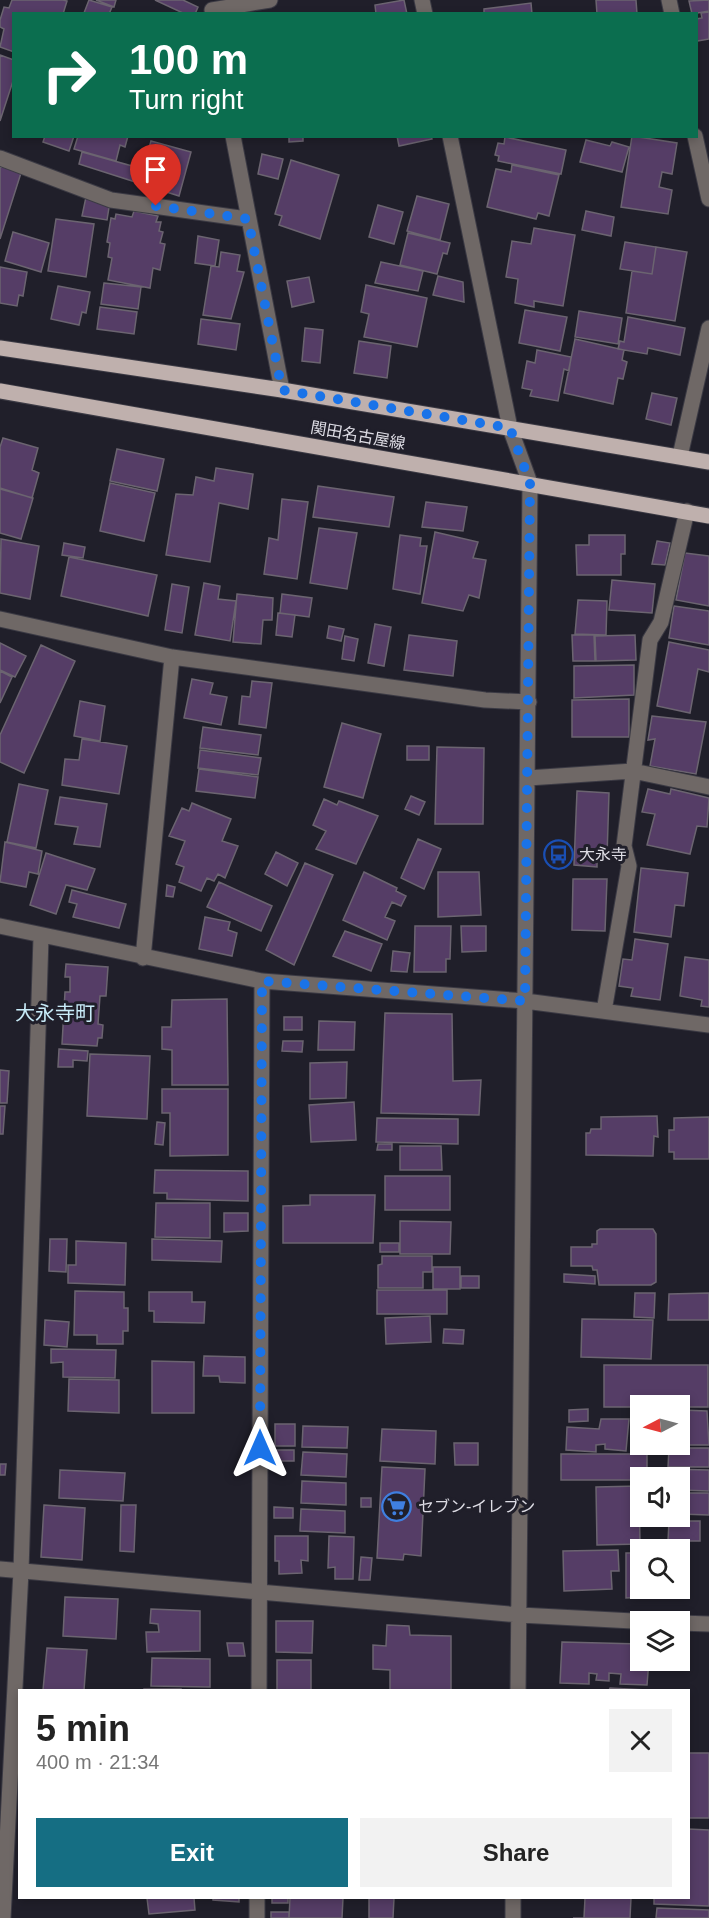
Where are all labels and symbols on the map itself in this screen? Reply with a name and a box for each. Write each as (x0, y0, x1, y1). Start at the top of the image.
pin (130, 144, 181, 206)
street label: 関田名古屋線 (309, 419, 407, 452)
bus stop icon: 大永寺 (542, 838, 574, 870)
place label: 大永寺 (579, 846, 627, 863)
district label: 大永寺町 (15, 1002, 95, 1024)
north arrow (630, 1395, 690, 1455)
position arrow (228, 1416, 292, 1480)
supermarket icon: セブン-イレブン (381, 1490, 413, 1522)
place label: セブン-イレブン (418, 1498, 535, 1515)

